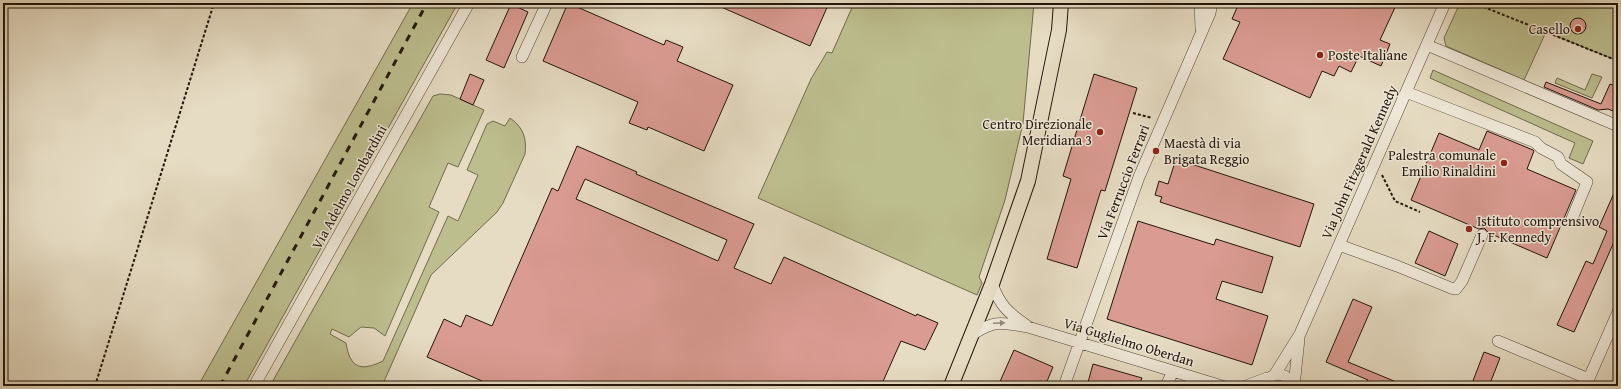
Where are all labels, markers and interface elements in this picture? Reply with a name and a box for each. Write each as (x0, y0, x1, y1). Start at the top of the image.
place label: Casello (1529, 19, 1570, 39)
marker: Casello (1573, 24, 1583, 34)
place label: Poste Italiane (1328, 45, 1408, 65)
marker: Poste Italiane (1315, 50, 1325, 60)
street label: Via John Fitzgerald Kennedy (1316, 82, 1402, 242)
place label: Centro Direzionale Meridiana 3 (982, 114, 1092, 150)
street label: Via Adelmo Lombardini (307, 121, 391, 253)
street label: Via Ferruccio Ferrari (1092, 121, 1154, 242)
marker: Centro Direzionale Meridiana 3 (1095, 127, 1105, 137)
place label: Maestà di via Brigata Reggio (1164, 133, 1250, 169)
place label: Palestra comunale Emilio Rinaldini (1388, 145, 1496, 181)
marker: Maestà di via Brigata Reggio (1151, 146, 1161, 156)
marker: Palestra comunale Emilio Rinaldini (1499, 158, 1509, 168)
place label: Istituto comprensivo J. F. Kennedy (1475, 211, 1599, 247)
marker: Istituto comprensivo J. F. Kennedy (1464, 224, 1474, 234)
street label: Via Guglielmo Oberdan (1061, 313, 1197, 371)
one-way arrow (993, 320, 1006, 327)

